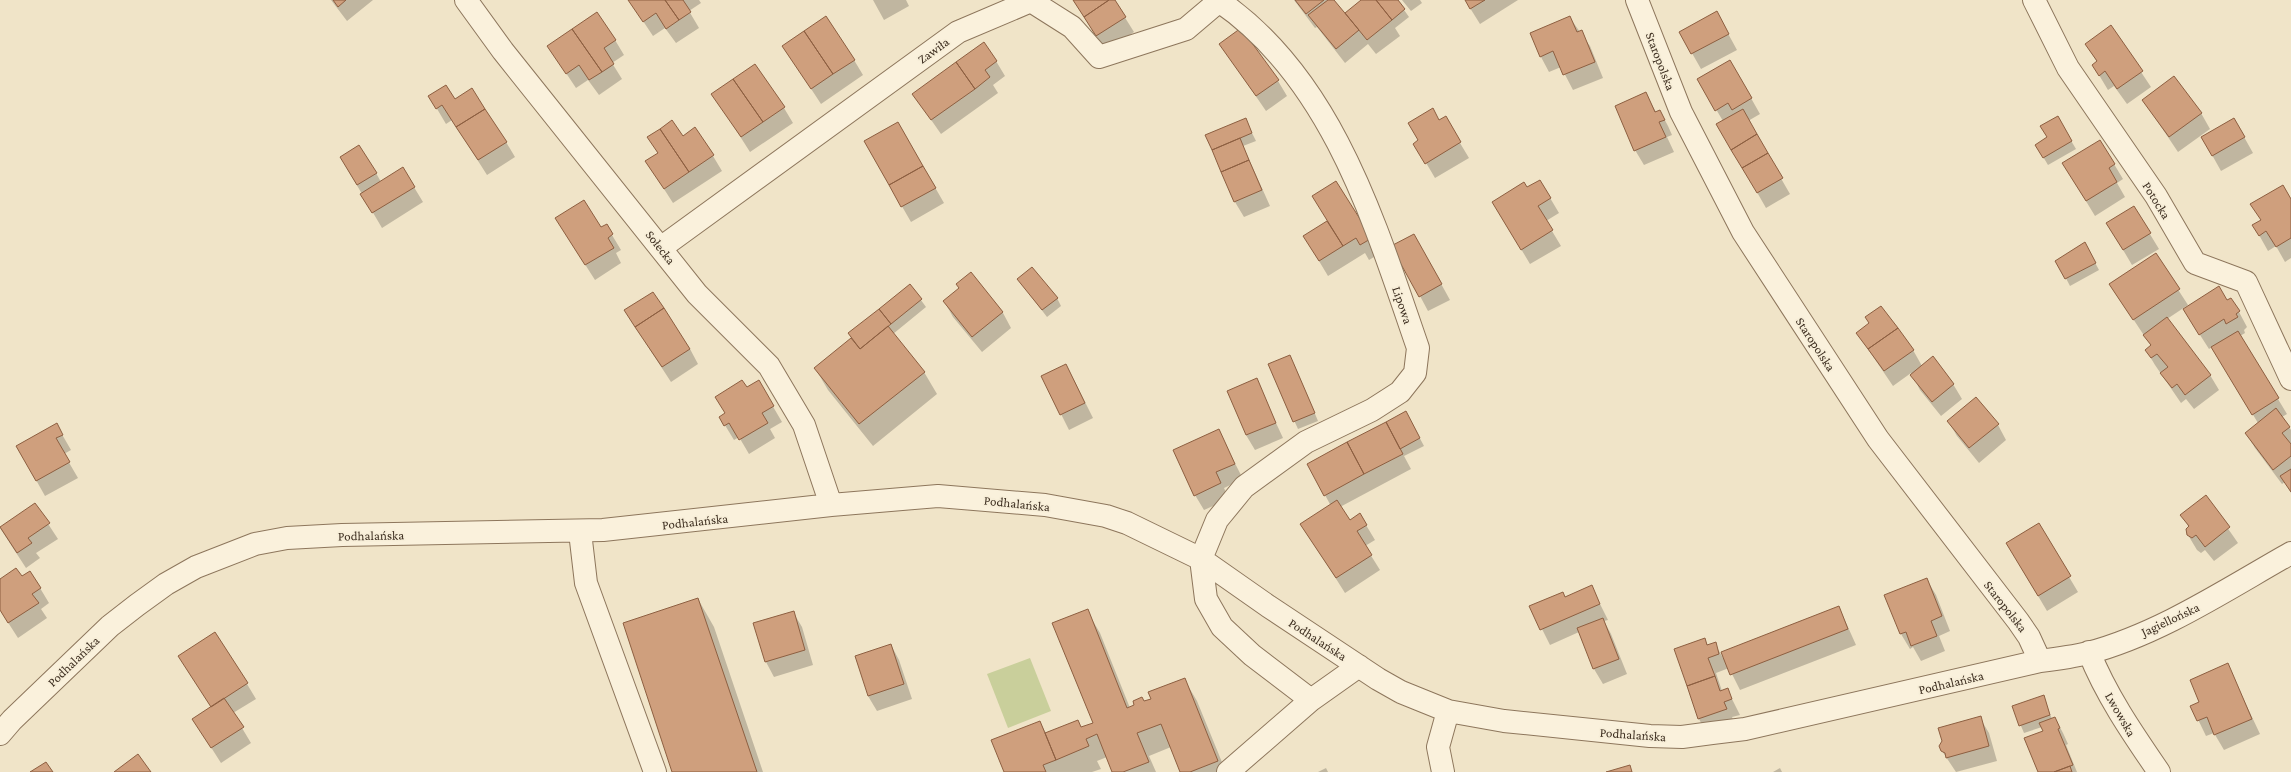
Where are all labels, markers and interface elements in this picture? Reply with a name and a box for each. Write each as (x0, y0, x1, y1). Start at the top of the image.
street label: Staropolska (1643, 30, 1678, 92)
street label: Zawiła (915, 34, 952, 67)
street label: Potocka (2139, 179, 2174, 222)
street label: Sołecka (643, 227, 679, 267)
street label: Lipowa (1389, 284, 1416, 326)
street label: Staropolska (1793, 315, 1839, 374)
street label: Podhalańska (983, 493, 1051, 514)
street label: Podhalańska (661, 511, 729, 532)
street label: Podhalańska (338, 527, 404, 544)
street label: Staropolska (1981, 578, 2030, 635)
street label: Jagiellońska (2138, 599, 2202, 640)
street label: Podhalańska (1286, 615, 1350, 664)
street label: Podhalańska (44, 633, 102, 690)
street label: Podhalańska (1917, 668, 1985, 697)
street label: Lwowska (2102, 689, 2139, 739)
street label: Podhalańska (1599, 725, 1667, 744)

